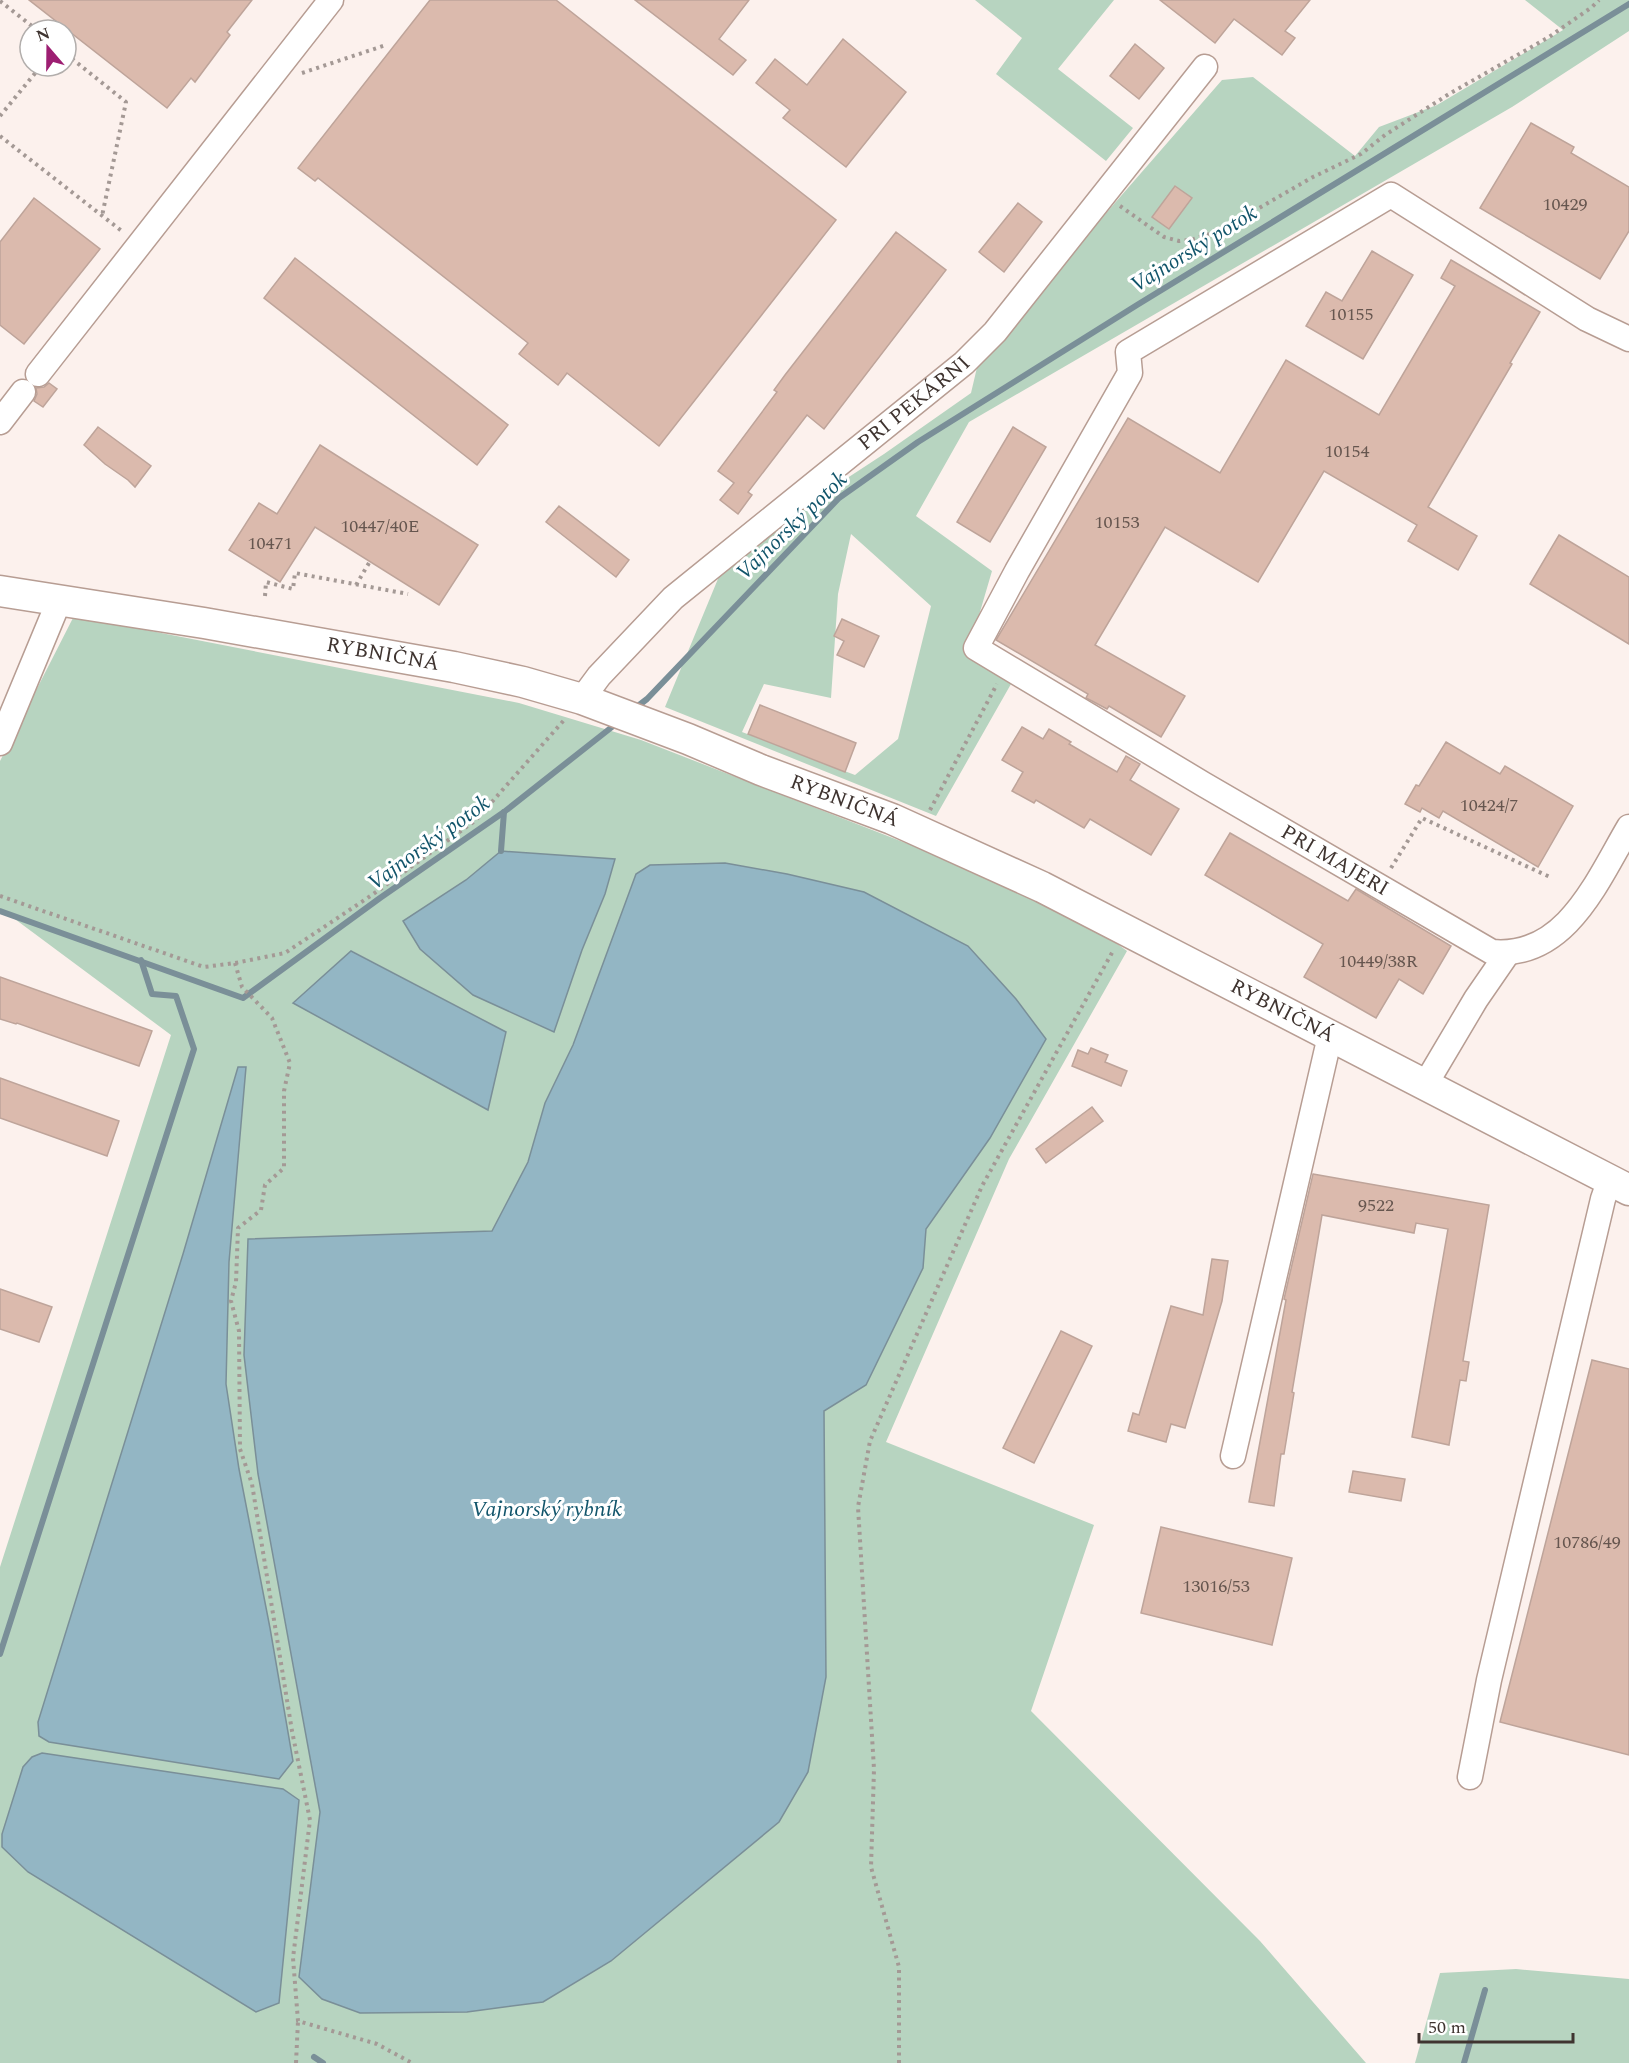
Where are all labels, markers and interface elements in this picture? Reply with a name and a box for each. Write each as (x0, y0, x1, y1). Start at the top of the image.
north arrow (18, 18, 78, 78)
text: N (33, 21, 53, 48)
house number: 10429 (1543, 191, 1588, 218)
water label: Vajnorský potok (1124, 197, 1264, 301)
house number: 10155 (1329, 301, 1374, 328)
street label: PRI PEKÁRNI (851, 349, 978, 459)
house number: 10154 (1325, 438, 1370, 465)
water label: Vajnorský potok (729, 464, 855, 588)
house number: 10153 (1095, 509, 1140, 536)
house number: 10447/40E (340, 513, 420, 540)
house number: 10471 (248, 530, 293, 557)
street label: RYBNIČNÁ (324, 629, 442, 680)
street label: RYBNIČNÁ (785, 766, 904, 836)
water label: Vajnorský potok (361, 787, 497, 899)
house number: 10424/7 (1460, 792, 1518, 819)
street label: PRI MAJERI (1275, 816, 1395, 905)
house number: 10449/38R (1338, 948, 1418, 975)
street label: RYBNIČNÁ (1224, 971, 1341, 1052)
house number: 9522 (1358, 1192, 1394, 1219)
water label: Vajnorský rybník (472, 1493, 622, 1526)
house number: 10786/49 (1553, 1529, 1621, 1556)
house number: 13016/53 (1182, 1573, 1250, 1600)
scale bar (1419, 2006, 1574, 2044)
text: 50 m (1428, 2014, 1466, 2041)

